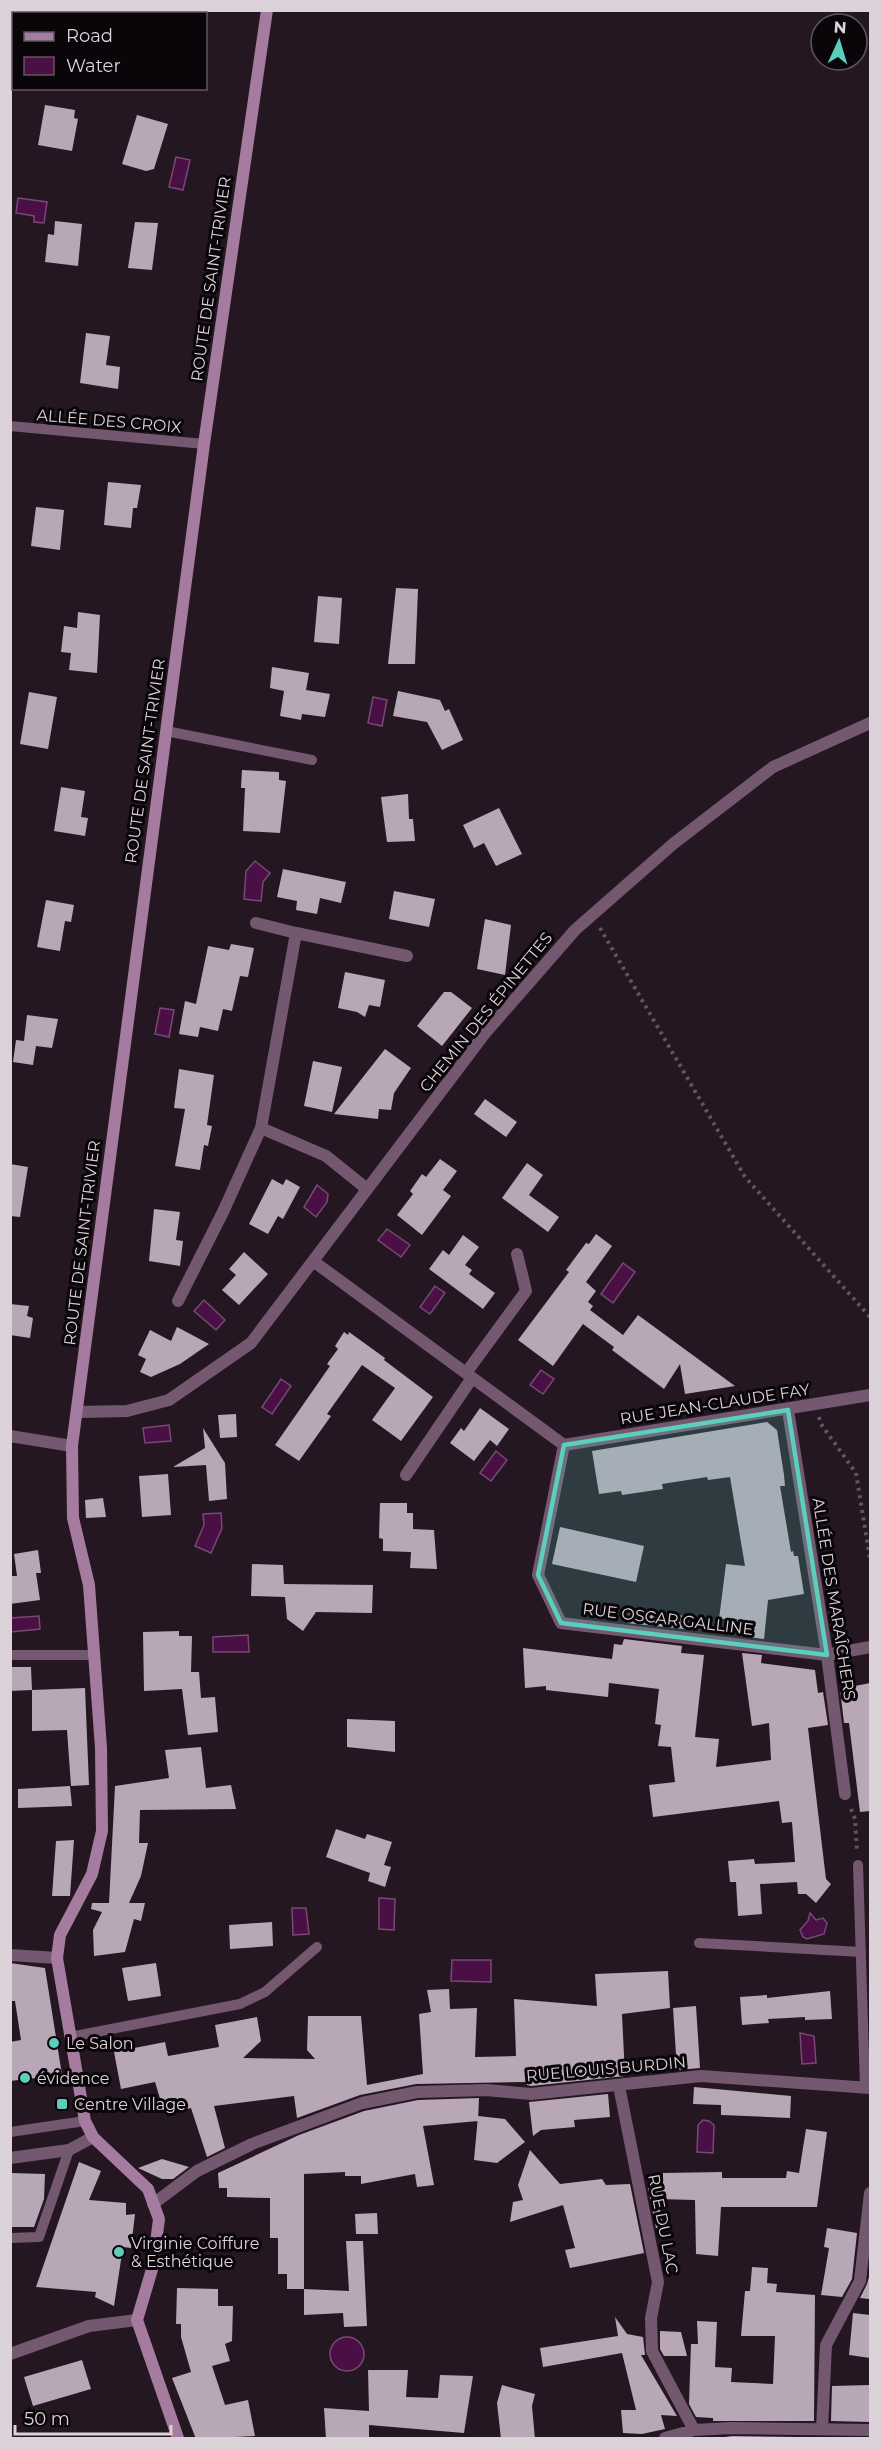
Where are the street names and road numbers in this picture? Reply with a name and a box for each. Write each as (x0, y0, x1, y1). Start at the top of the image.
street label: ROUTE DE SAINT-TRIVIER (187, 175, 235, 383)
street label: ALLÉE DES CROIX (36, 405, 183, 437)
street label: ROUTE DE SAINT-TRIVIER (121, 657, 169, 865)
street label: CHEMIN DES ÉPINETTES (416, 928, 556, 1096)
street label: ROUTE DE SAINT-TRIVIER (60, 1139, 104, 1347)
street label: RUE JEAN-CLAUDE FAY (619, 1379, 812, 1428)
street label: ALLÉE DES MARAÎCHERS (809, 1496, 859, 1702)
street label: RUE OSCAR GALLINE (582, 1599, 754, 1639)
street label: RUE LOUIS BURDIN (525, 2053, 687, 2085)
street label: RUE DU LAC (644, 2172, 682, 2276)

